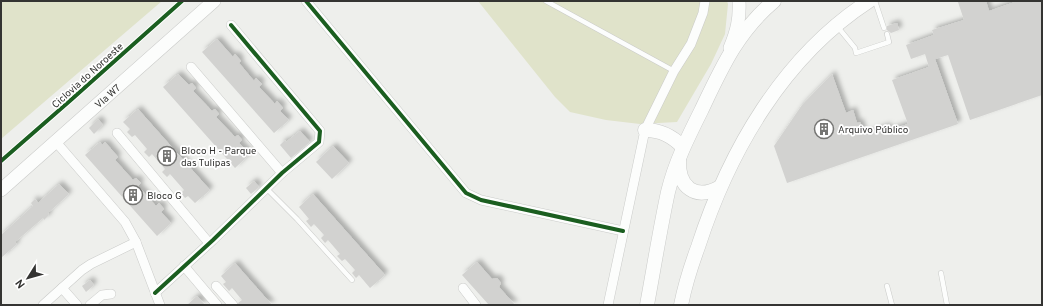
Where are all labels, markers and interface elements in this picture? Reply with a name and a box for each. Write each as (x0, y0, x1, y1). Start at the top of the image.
street label: Ciclovia do Noroeste (49, 41, 127, 112)
street label: Vla W7 (93, 82, 124, 112)
building icon: Arquivo Público (813, 118, 835, 140)
place label: Arquivo Público (838, 124, 909, 137)
building icon: Bloco H - Parque das Tulipas (156, 145, 178, 167)
place label: Bloco H - Parque das Tulipas (181, 145, 256, 170)
building icon: Bloco G (122, 184, 144, 206)
place label: Bloco G (147, 190, 182, 203)
north arrow (8, 258, 48, 298)
text: N (13, 276, 29, 291)

